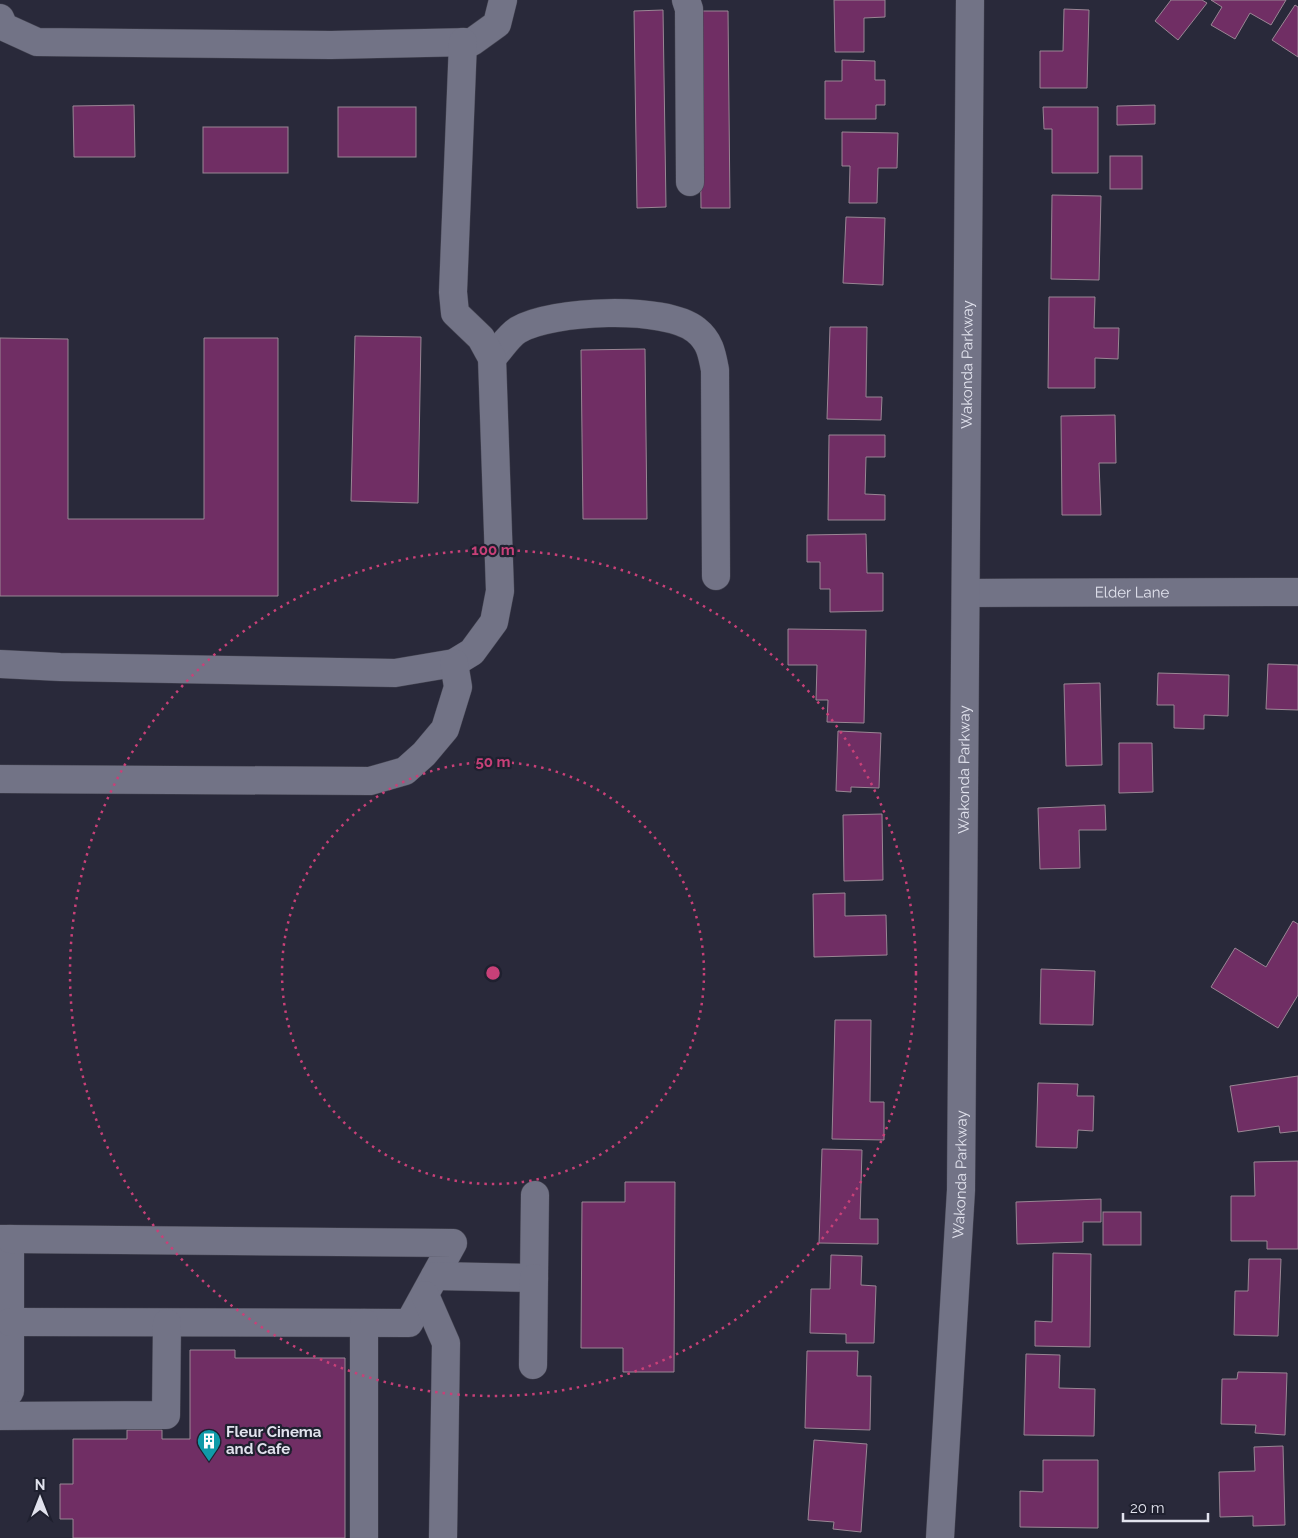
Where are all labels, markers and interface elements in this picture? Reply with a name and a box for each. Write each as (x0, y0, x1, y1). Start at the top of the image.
street label: Wakonda Parkway (958, 300, 977, 429)
text: 100 m (471, 541, 515, 559)
street label: Elder Lane (1095, 583, 1170, 602)
street label: Wakonda Parkway (955, 705, 974, 834)
text: 50 m (475, 753, 511, 771)
centre of rings (484, 964, 502, 982)
street label: Wakonda Parkway (949, 1110, 971, 1239)
place label: Fleur Cinema and Cafe (226, 1423, 322, 1458)
building icon: Fleur Cinema and Cafe (196, 1428, 222, 1462)
north arrow (15, 1473, 65, 1523)
text: N (35, 1477, 45, 1493)
scale bar (1123, 1490, 1208, 1522)
text: 20 m (1130, 1499, 1165, 1517)

